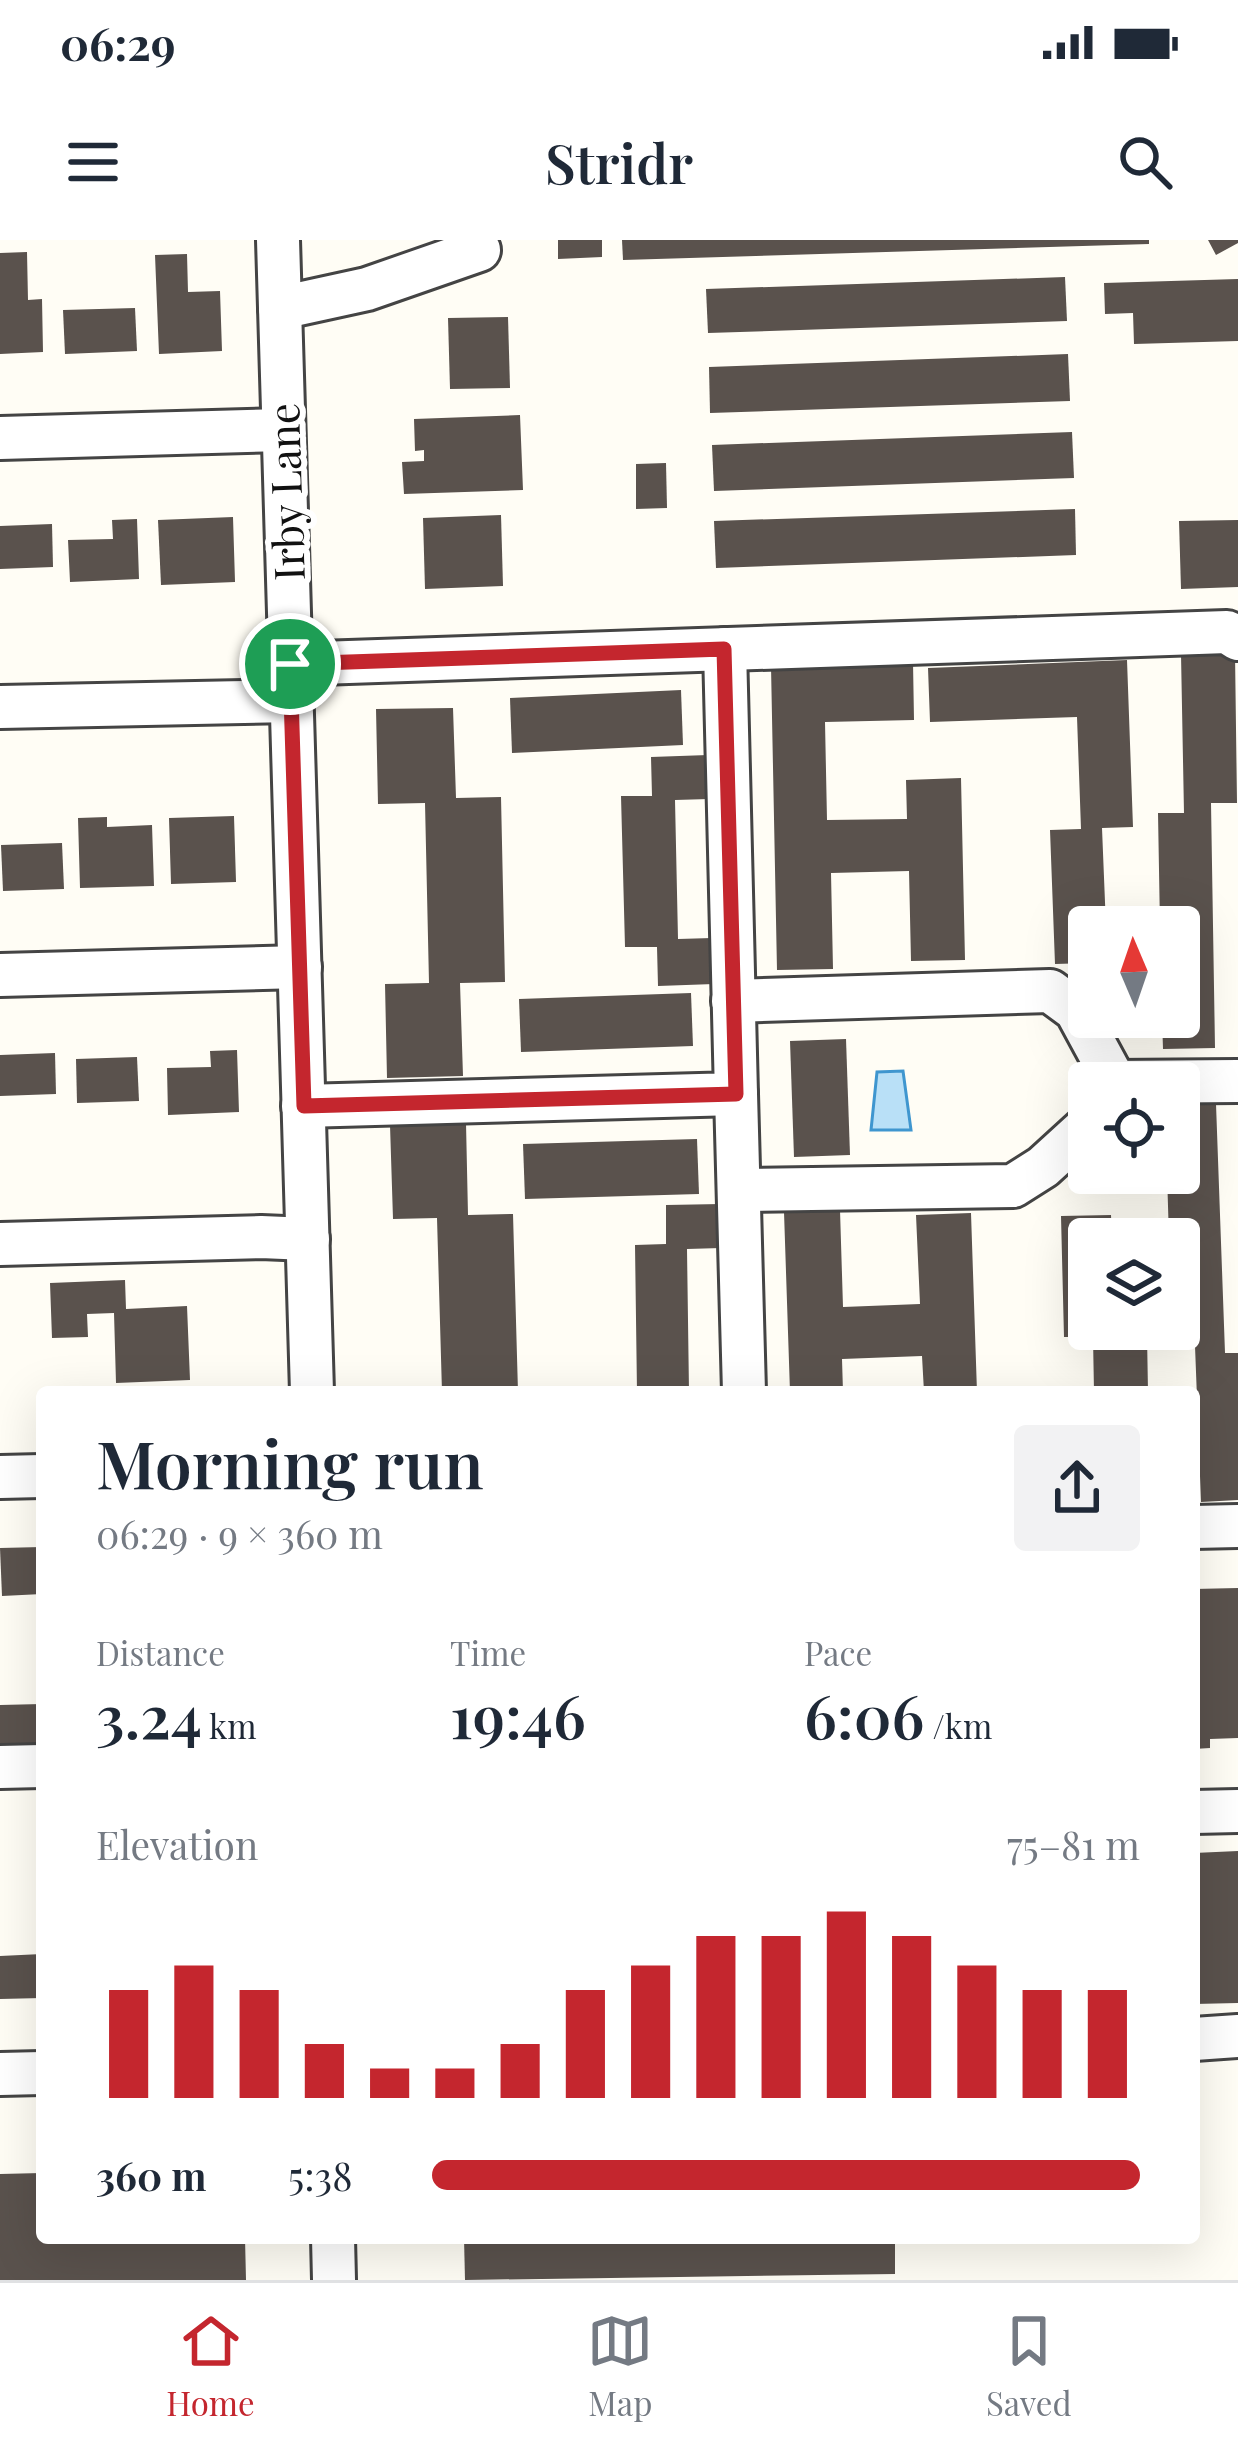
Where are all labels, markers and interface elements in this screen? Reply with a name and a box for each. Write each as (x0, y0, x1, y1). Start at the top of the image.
text: 06:29 (60, 12, 176, 72)
text: Stridr (545, 126, 693, 198)
icon: menu (60, 129, 126, 195)
icon: search (1112, 129, 1178, 195)
street label: Irby Lane (254, 402, 316, 582)
pin (239, 613, 341, 715)
icon: arrive (257, 631, 323, 697)
north arrow (1068, 906, 1200, 1038)
map controls (1068, 906, 1200, 1350)
button: locate (1068, 1062, 1200, 1194)
button: layers (1068, 1218, 1200, 1350)
text: Morning run (96, 1418, 484, 1506)
button: share (1014, 1425, 1140, 1551)
text: 06:29 · 9 × 360 m (96, 1507, 383, 1559)
text: Distance (96, 1630, 225, 1674)
text: Time (450, 1630, 526, 1674)
text: Pace (804, 1630, 872, 1674)
text: 3.24 (96, 1674, 202, 1754)
text: 19:46 (450, 1674, 586, 1754)
text: 6:06 (804, 1674, 924, 1754)
text: km (202, 1703, 257, 1747)
text: /km (924, 1703, 992, 1747)
text: Elevation (96, 1818, 258, 1870)
text: 75–81 m (1007, 1818, 1140, 1870)
text: 360 m (96, 2149, 206, 2201)
text: 5:38 (288, 2149, 352, 2201)
tab: Home (166, 2308, 255, 2424)
tab: Map (587, 2308, 653, 2424)
tab: Saved (986, 2308, 1072, 2424)

